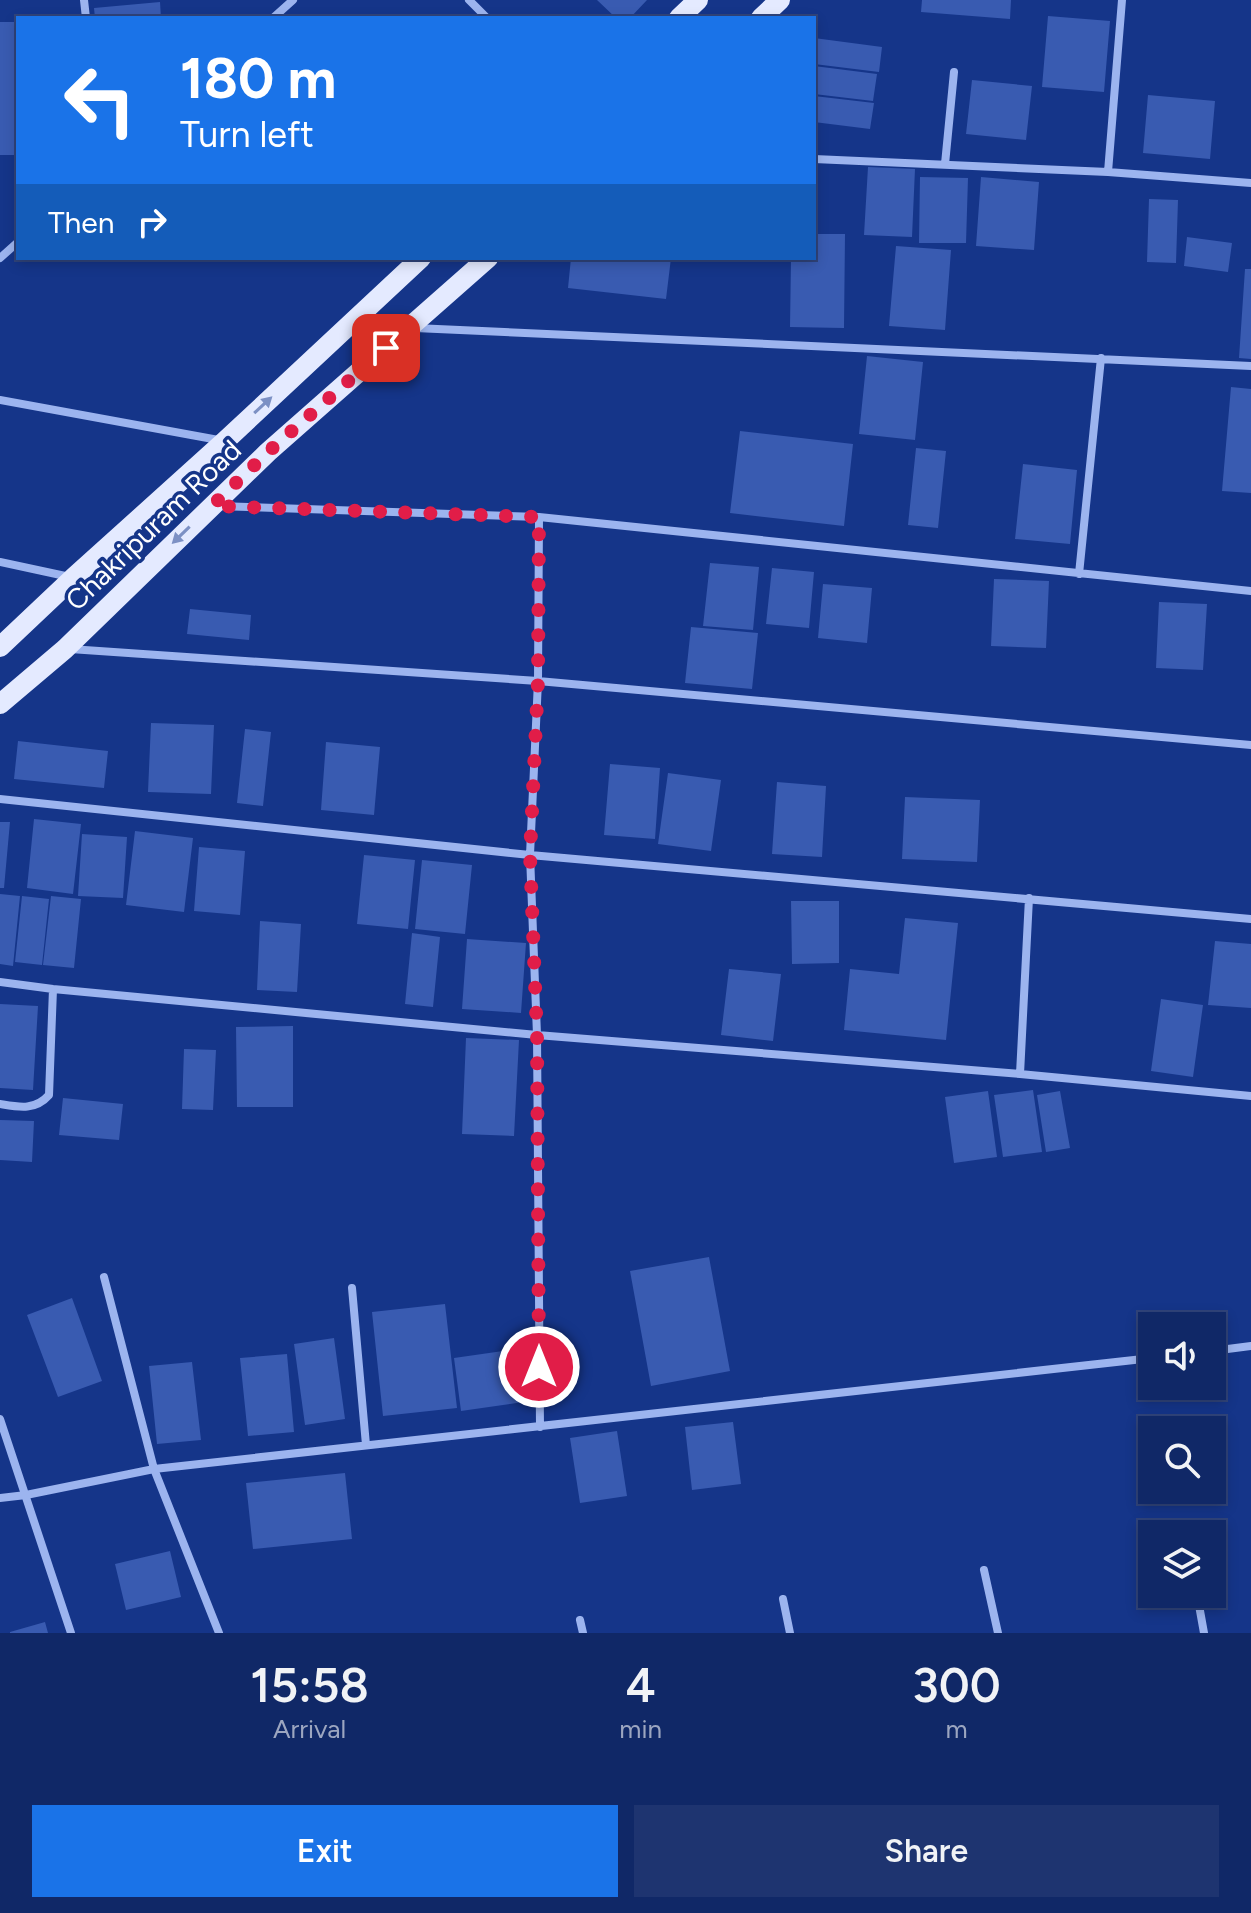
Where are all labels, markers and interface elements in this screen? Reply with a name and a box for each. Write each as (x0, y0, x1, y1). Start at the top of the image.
text: 180 m (180, 45, 336, 112)
icon: left (48, 48, 152, 152)
text: Turn left (180, 113, 314, 156)
icon: right (130, 200, 174, 244)
text: Then (48, 204, 114, 241)
pin (352, 314, 420, 382)
icon: arrive (364, 326, 408, 370)
one-way arrow (254, 396, 273, 414)
street label: Chakripuram Road (58, 433, 248, 617)
one-way arrow (172, 526, 191, 544)
map controls (1138, 1312, 1226, 1608)
button: sound (1138, 1312, 1226, 1400)
position arrow (497, 1325, 581, 1409)
button: search (1138, 1416, 1226, 1504)
button: layers (1138, 1520, 1226, 1608)
text: 15:58 (250, 1656, 369, 1714)
text: 4 (626, 1656, 656, 1714)
text: 300 (912, 1656, 1001, 1714)
text: Arrival (273, 1713, 346, 1745)
text: min (619, 1713, 662, 1745)
text: m (945, 1713, 968, 1745)
button: Exit (32, 1805, 618, 1897)
button: Share (634, 1805, 1219, 1897)

